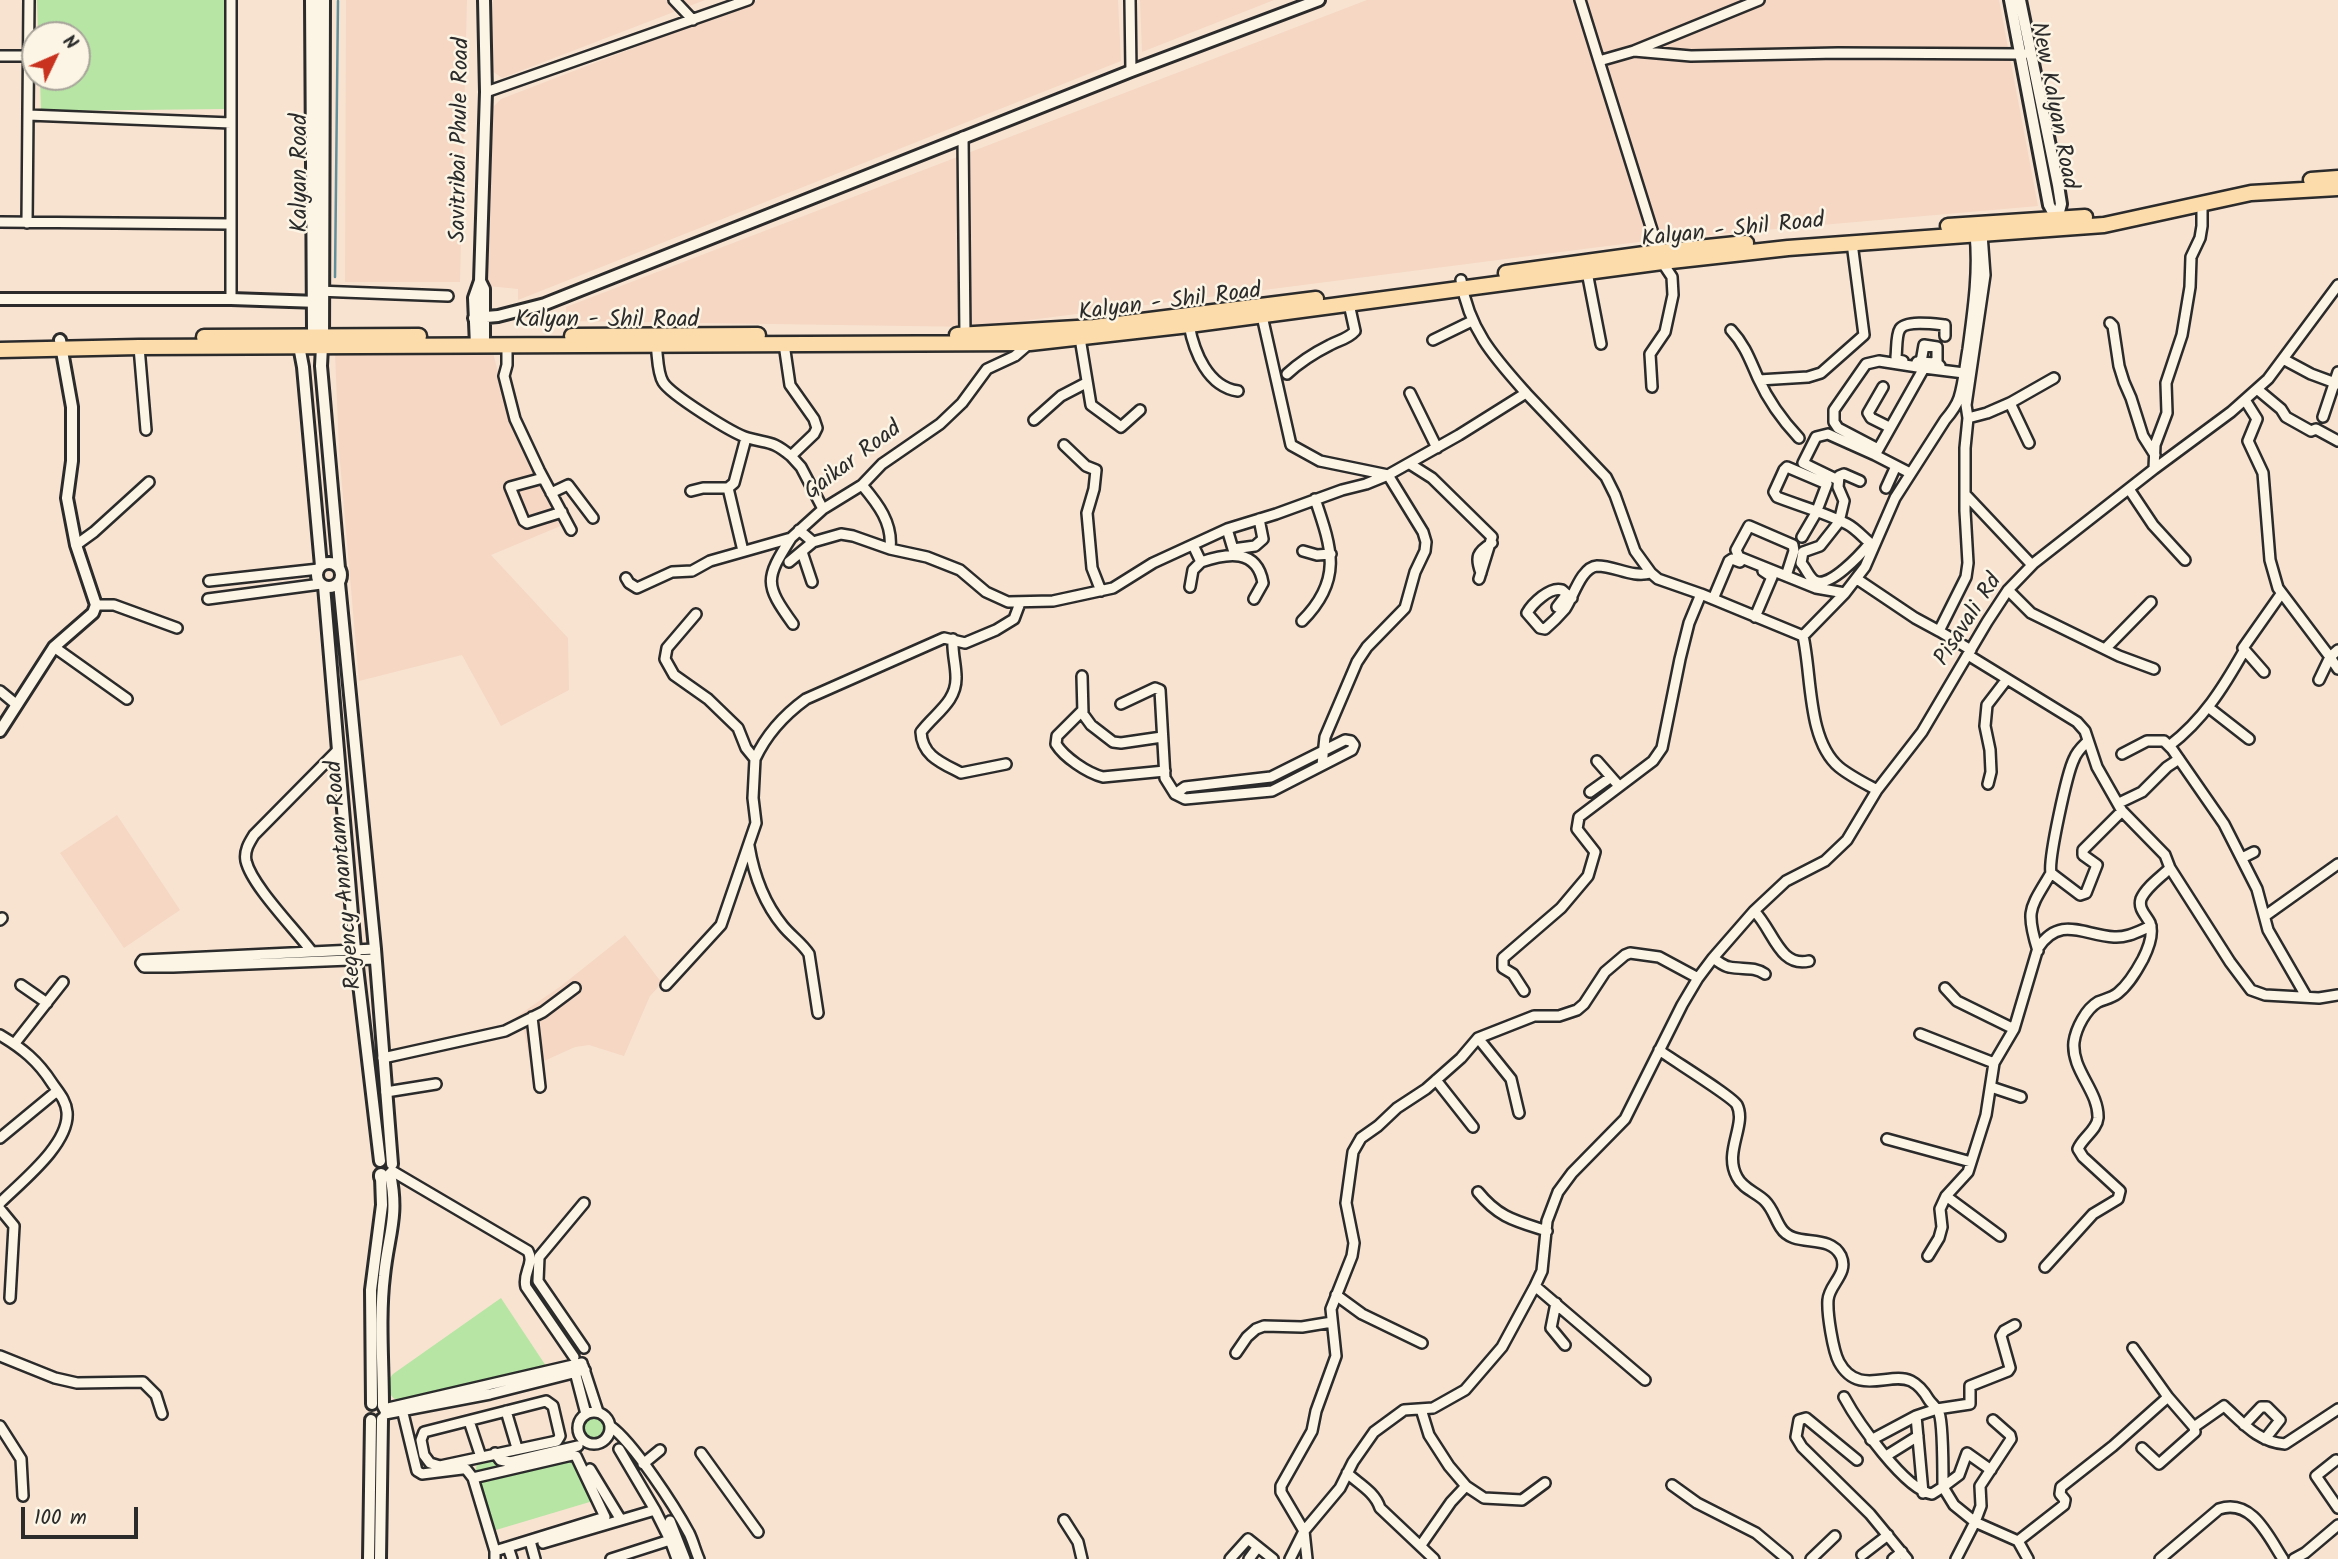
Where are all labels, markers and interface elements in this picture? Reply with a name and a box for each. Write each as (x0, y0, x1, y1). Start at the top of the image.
street label: New Kalyan Road (2022, 20, 2082, 192)
north arrow (21, 21, 91, 91)
text: N (55, 28, 85, 58)
street label: Savitribai Phule Road (446, 37, 478, 243)
street label: Kalyan Road (288, 113, 316, 233)
street label: Kalyan - Shil Road (1640, 209, 1826, 255)
street label: Kalyan - Shil Road (1077, 279, 1263, 329)
street label: Kalyan - Shil Road (515, 308, 699, 336)
street label: Gaikar Road (800, 416, 908, 508)
street label: Pisavali Rd (1930, 570, 2010, 672)
street label: Regency Anantam Road (322, 759, 370, 991)
scale bar (24, 1492, 142, 1536)
text: 100 m (34, 1502, 87, 1535)

